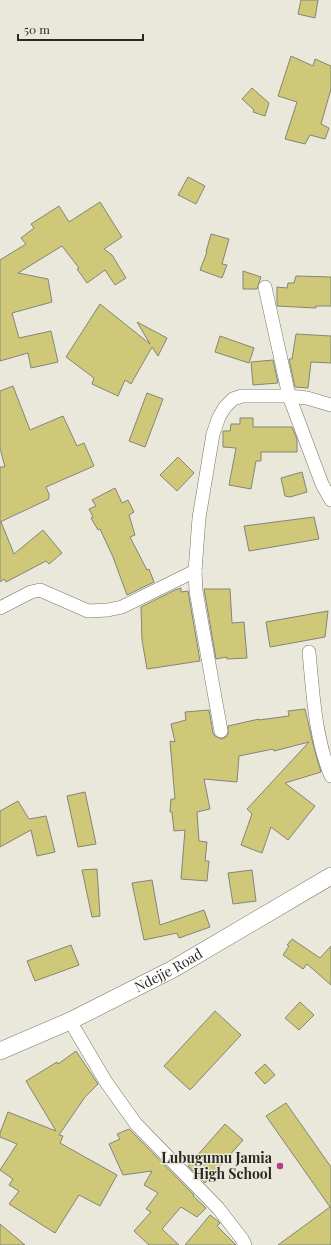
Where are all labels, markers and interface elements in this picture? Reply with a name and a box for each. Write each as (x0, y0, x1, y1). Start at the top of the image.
scale bar (18, 16, 143, 42)
text: 50 m (24, 21, 50, 37)
street label: Ndejje Road (131, 944, 206, 996)
place label: Lubugumu Jamia High School (161, 1148, 273, 1183)
marker: Lubugumu Jamia High School (275, 1161, 285, 1171)

